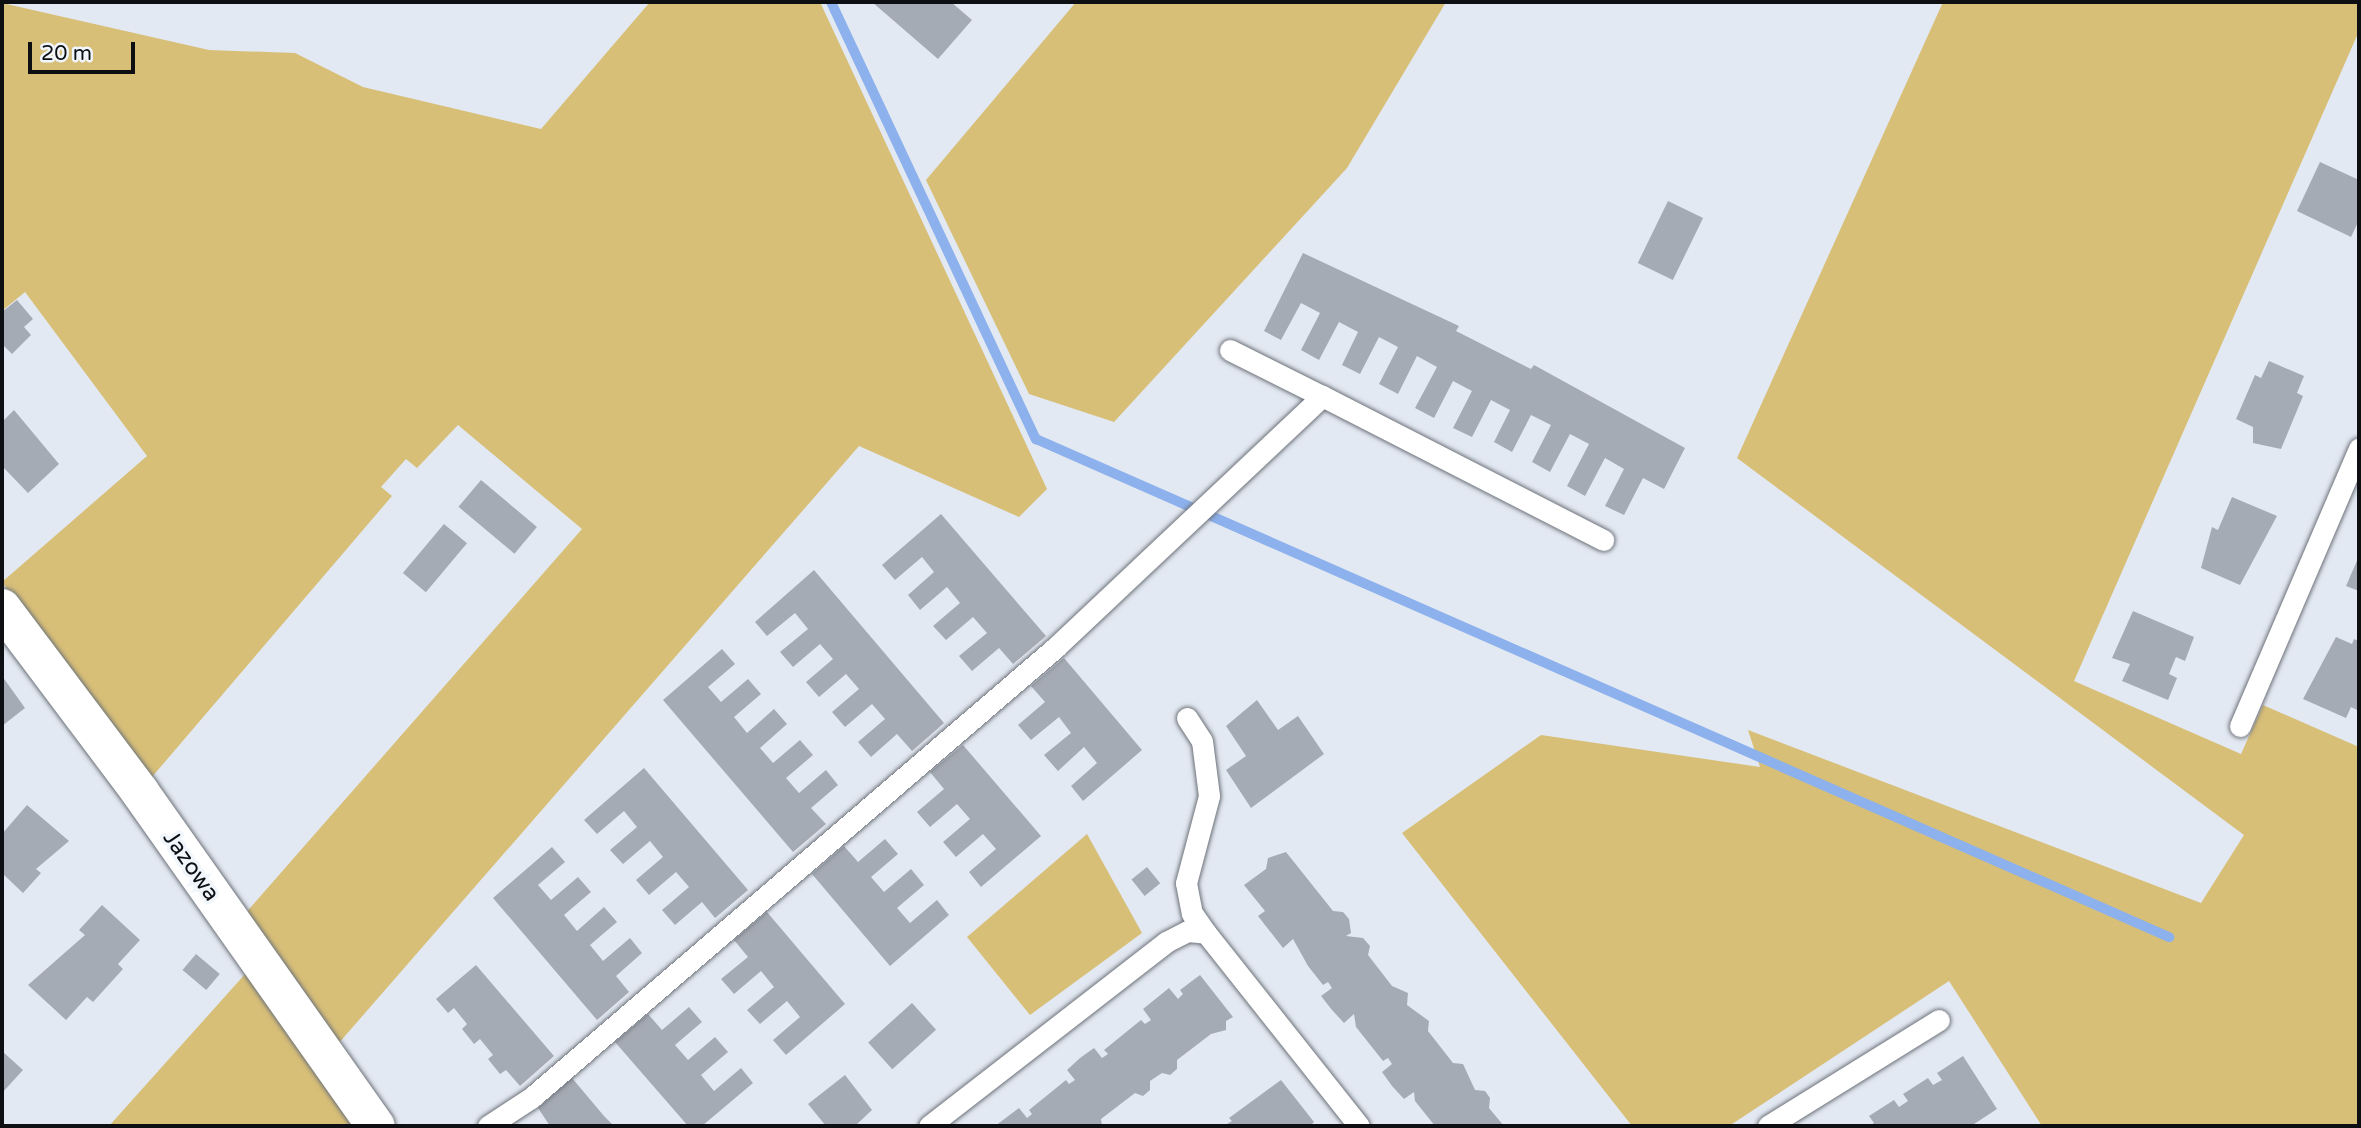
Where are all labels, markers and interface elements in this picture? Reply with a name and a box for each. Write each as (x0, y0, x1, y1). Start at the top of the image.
scale bar (32, 28, 138, 72)
text: 20 m (41, 41, 92, 66)
street label: Jazowa (157, 825, 225, 907)

